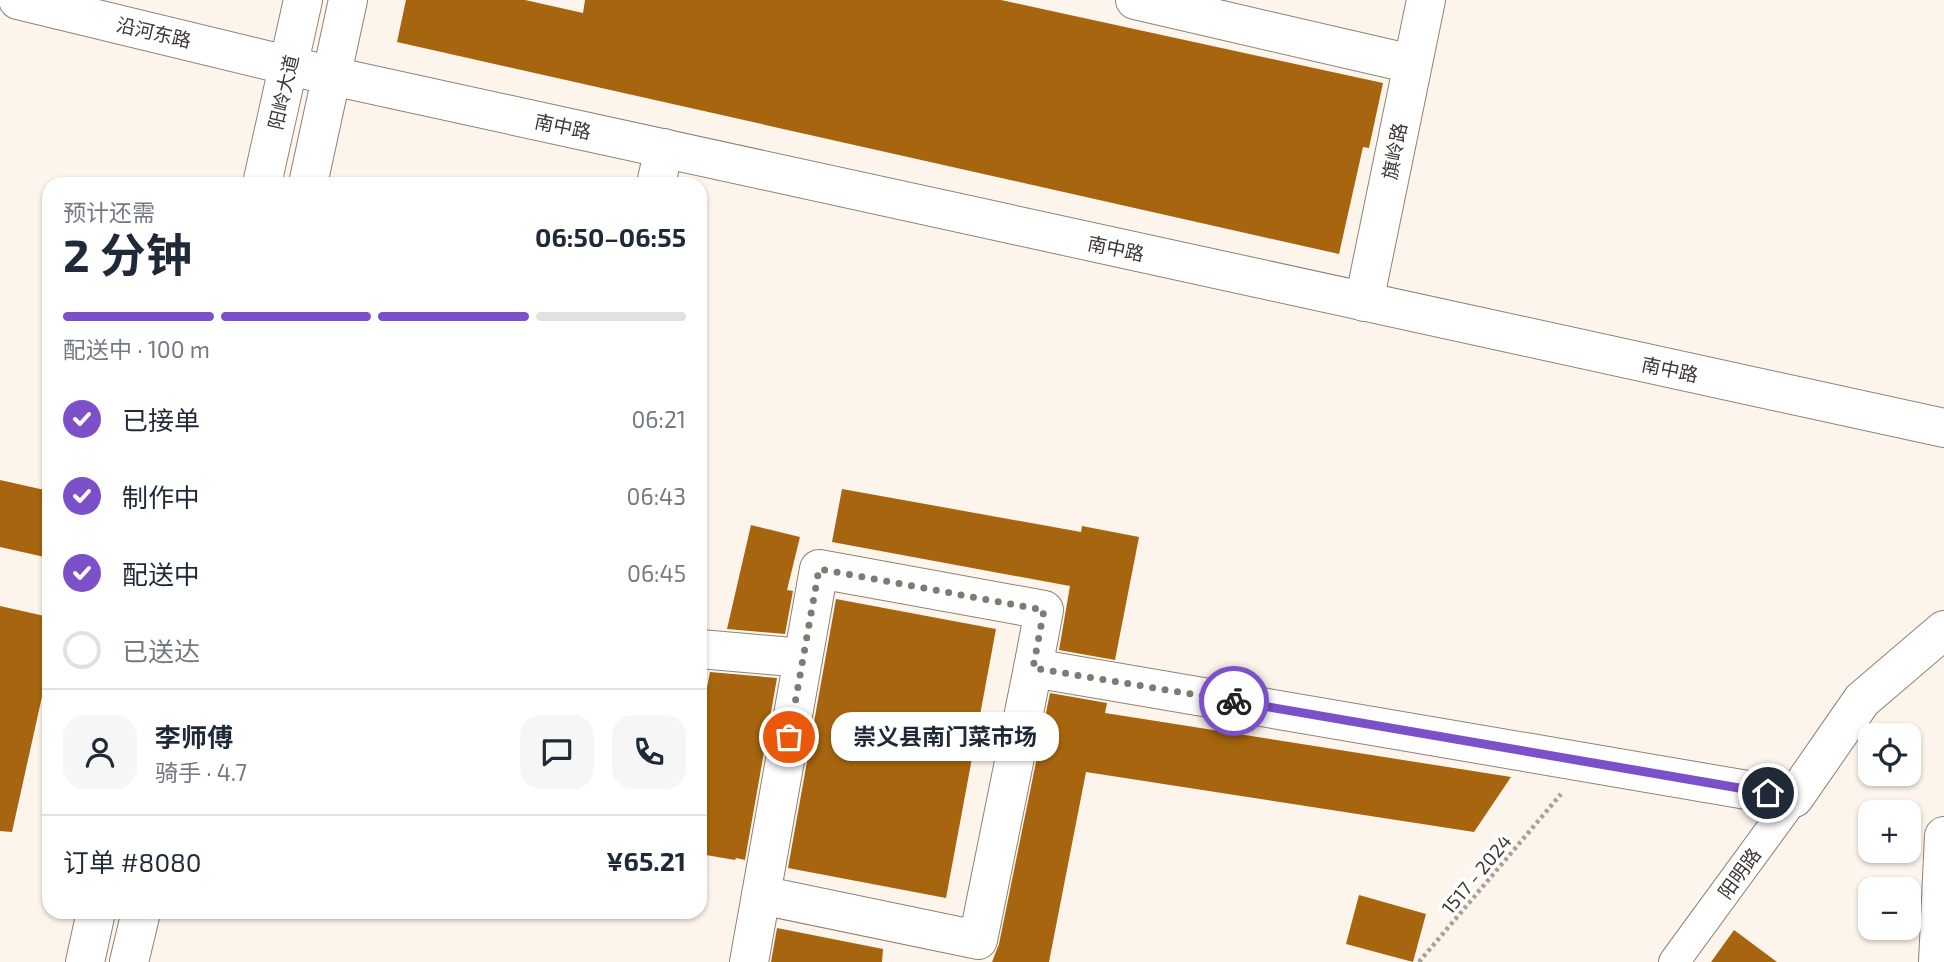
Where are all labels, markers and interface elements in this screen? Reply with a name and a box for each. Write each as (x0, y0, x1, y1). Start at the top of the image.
street label: 沿河东路 (114, 12, 194, 52)
street label: 阳岭大道 (263, 52, 303, 132)
street label: 南中路 (533, 109, 593, 143)
street label: 旗岭路 (1377, 121, 1411, 181)
text: 预计还需 (63, 198, 155, 226)
text: 06:50–06:55 (535, 221, 686, 252)
text: 2 分钟 (63, 226, 192, 281)
street label: 南中路 (1086, 231, 1146, 265)
text: 配送中 · 100 m (63, 335, 210, 363)
street label: 南中路 (1640, 352, 1700, 386)
icon: check (63, 400, 101, 438)
text: 已接单 (122, 404, 200, 435)
text: 06:21 (631, 405, 686, 433)
icon: check (63, 477, 101, 515)
text: 制作中 (122, 481, 200, 512)
text: 06:43 (627, 482, 686, 510)
icon: check (63, 554, 101, 592)
text: 配送中 (122, 558, 200, 589)
text: 06:45 (627, 559, 686, 587)
text: 已送达 (122, 635, 200, 666)
courier (1199, 666, 1269, 736)
icon: bike (1215, 682, 1253, 720)
pin (759, 707, 819, 767)
callout: 崇义县南门菜市场 (831, 712, 1058, 762)
button: person (63, 715, 137, 789)
button: chat (520, 715, 594, 789)
button: phone (612, 715, 686, 789)
icon: bag (770, 718, 808, 756)
text: 李师傅 (155, 721, 233, 752)
text: 崇义县南门菜市场 (853, 722, 1037, 750)
map controls (1858, 723, 1921, 940)
button: locate (1858, 723, 1921, 786)
text: 骑手 · 4.7 (155, 758, 247, 786)
pin (1738, 763, 1798, 823)
icon: home (1749, 774, 1787, 812)
button: + (1858, 800, 1921, 863)
street label: 1517 - 2024 (1436, 830, 1516, 918)
street label: 阳明路 (1713, 843, 1765, 903)
text: ¥65.21 (606, 845, 686, 876)
text: 订单 #8080 (63, 846, 202, 877)
button: − (1858, 877, 1921, 940)

